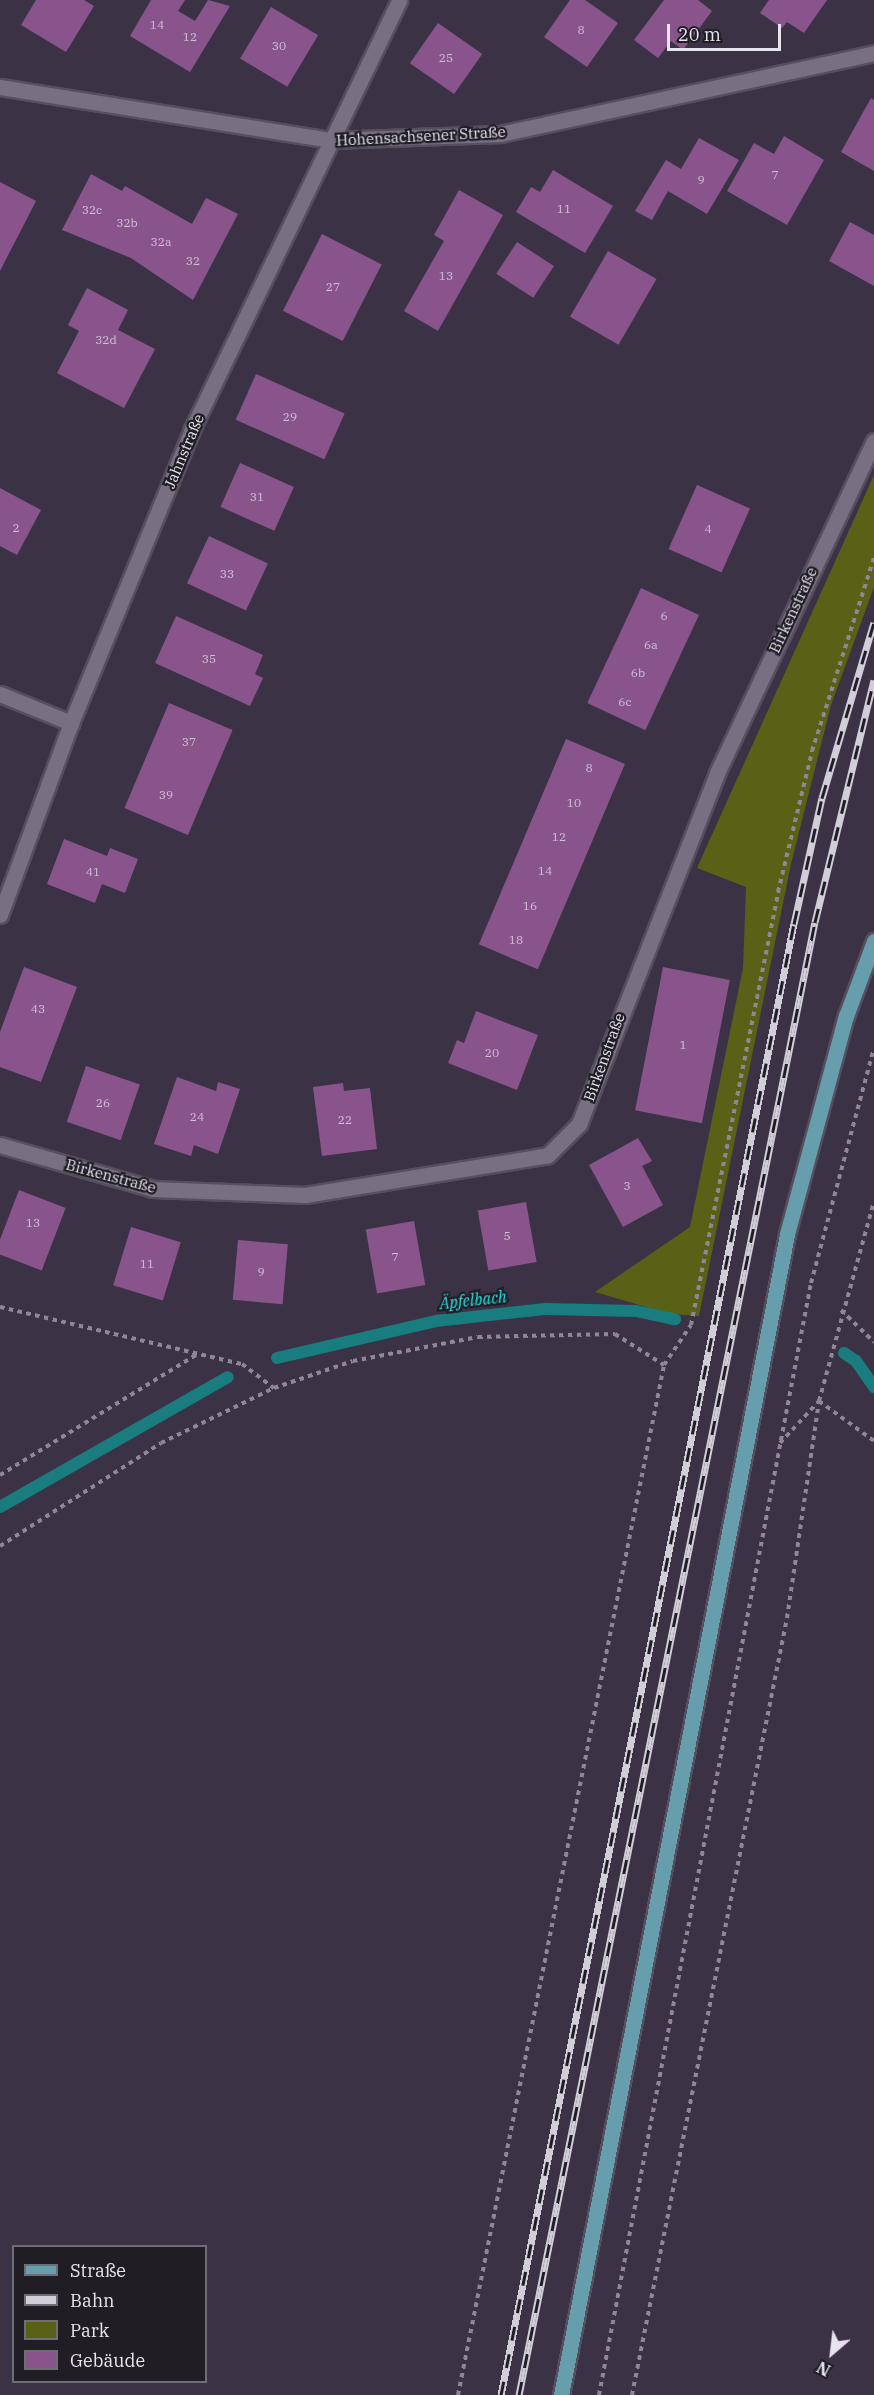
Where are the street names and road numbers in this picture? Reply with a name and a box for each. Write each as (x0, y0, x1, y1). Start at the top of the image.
street label: Hohensachsener Straße (336, 123, 506, 149)
street label: Jahnstraße (160, 411, 208, 491)
street label: Birkenstraße (765, 564, 821, 656)
street label: Birkenstraße (580, 1010, 628, 1104)
street label: Birkenstraße (64, 1155, 158, 1197)

